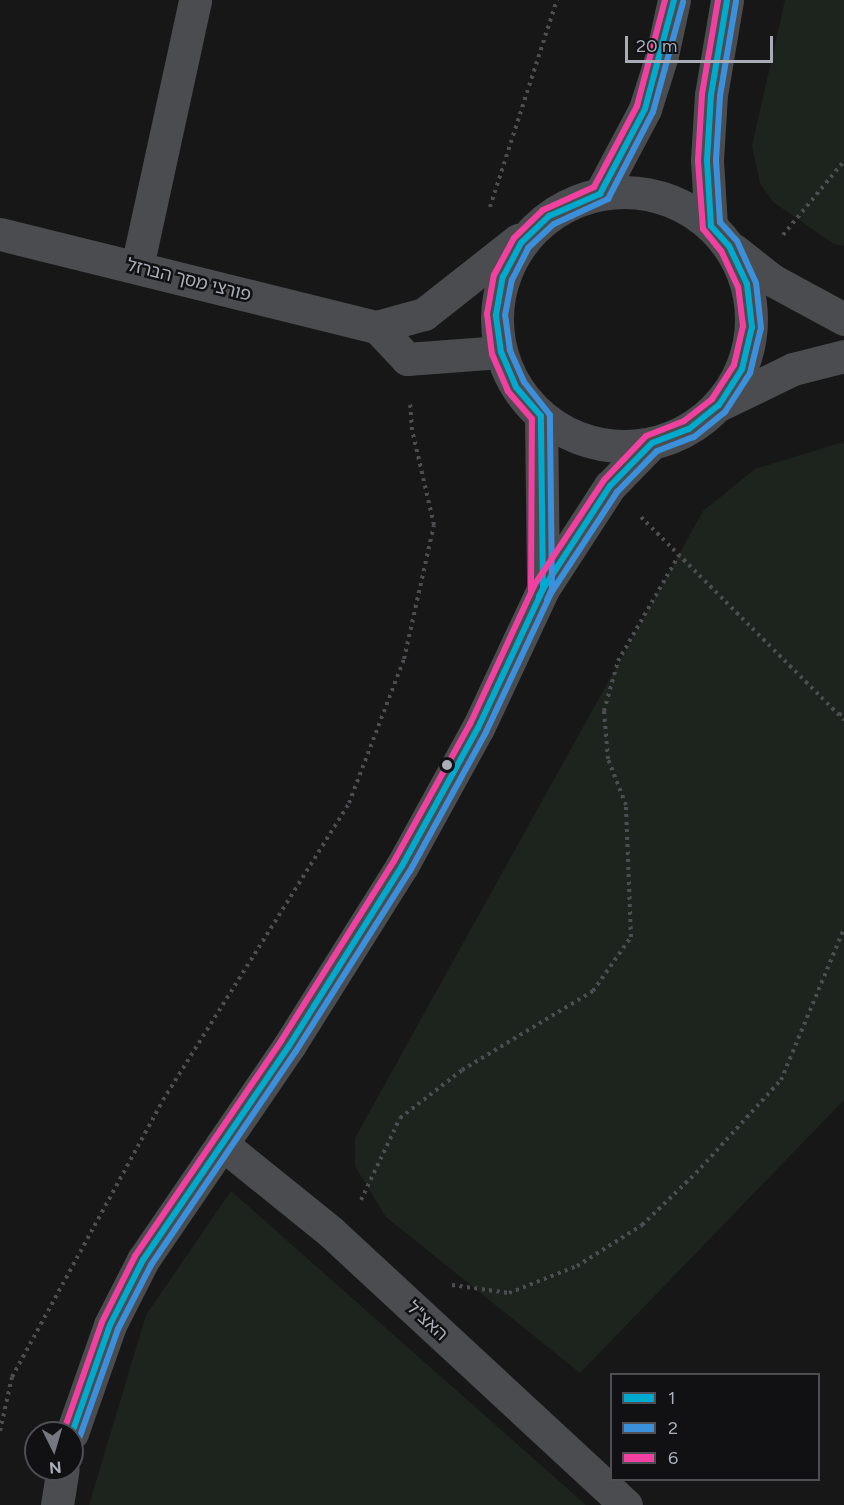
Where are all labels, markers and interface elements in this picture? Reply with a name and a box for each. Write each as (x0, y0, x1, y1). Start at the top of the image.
scale bar (628, 24, 776, 62)
text: 20 m (636, 35, 677, 57)
street label: פורצי מסך הברזל (125, 254, 253, 306)
unlabelled marker (441, 759, 453, 771)
street label: האצ"ל (402, 1297, 452, 1345)
legend (610, 1373, 820, 1481)
text: 1 (668, 1387, 675, 1409)
text: 2 (668, 1417, 678, 1439)
north arrow (24, 1421, 84, 1481)
text: 6 (668, 1447, 678, 1469)
text: N (48, 1457, 62, 1477)

